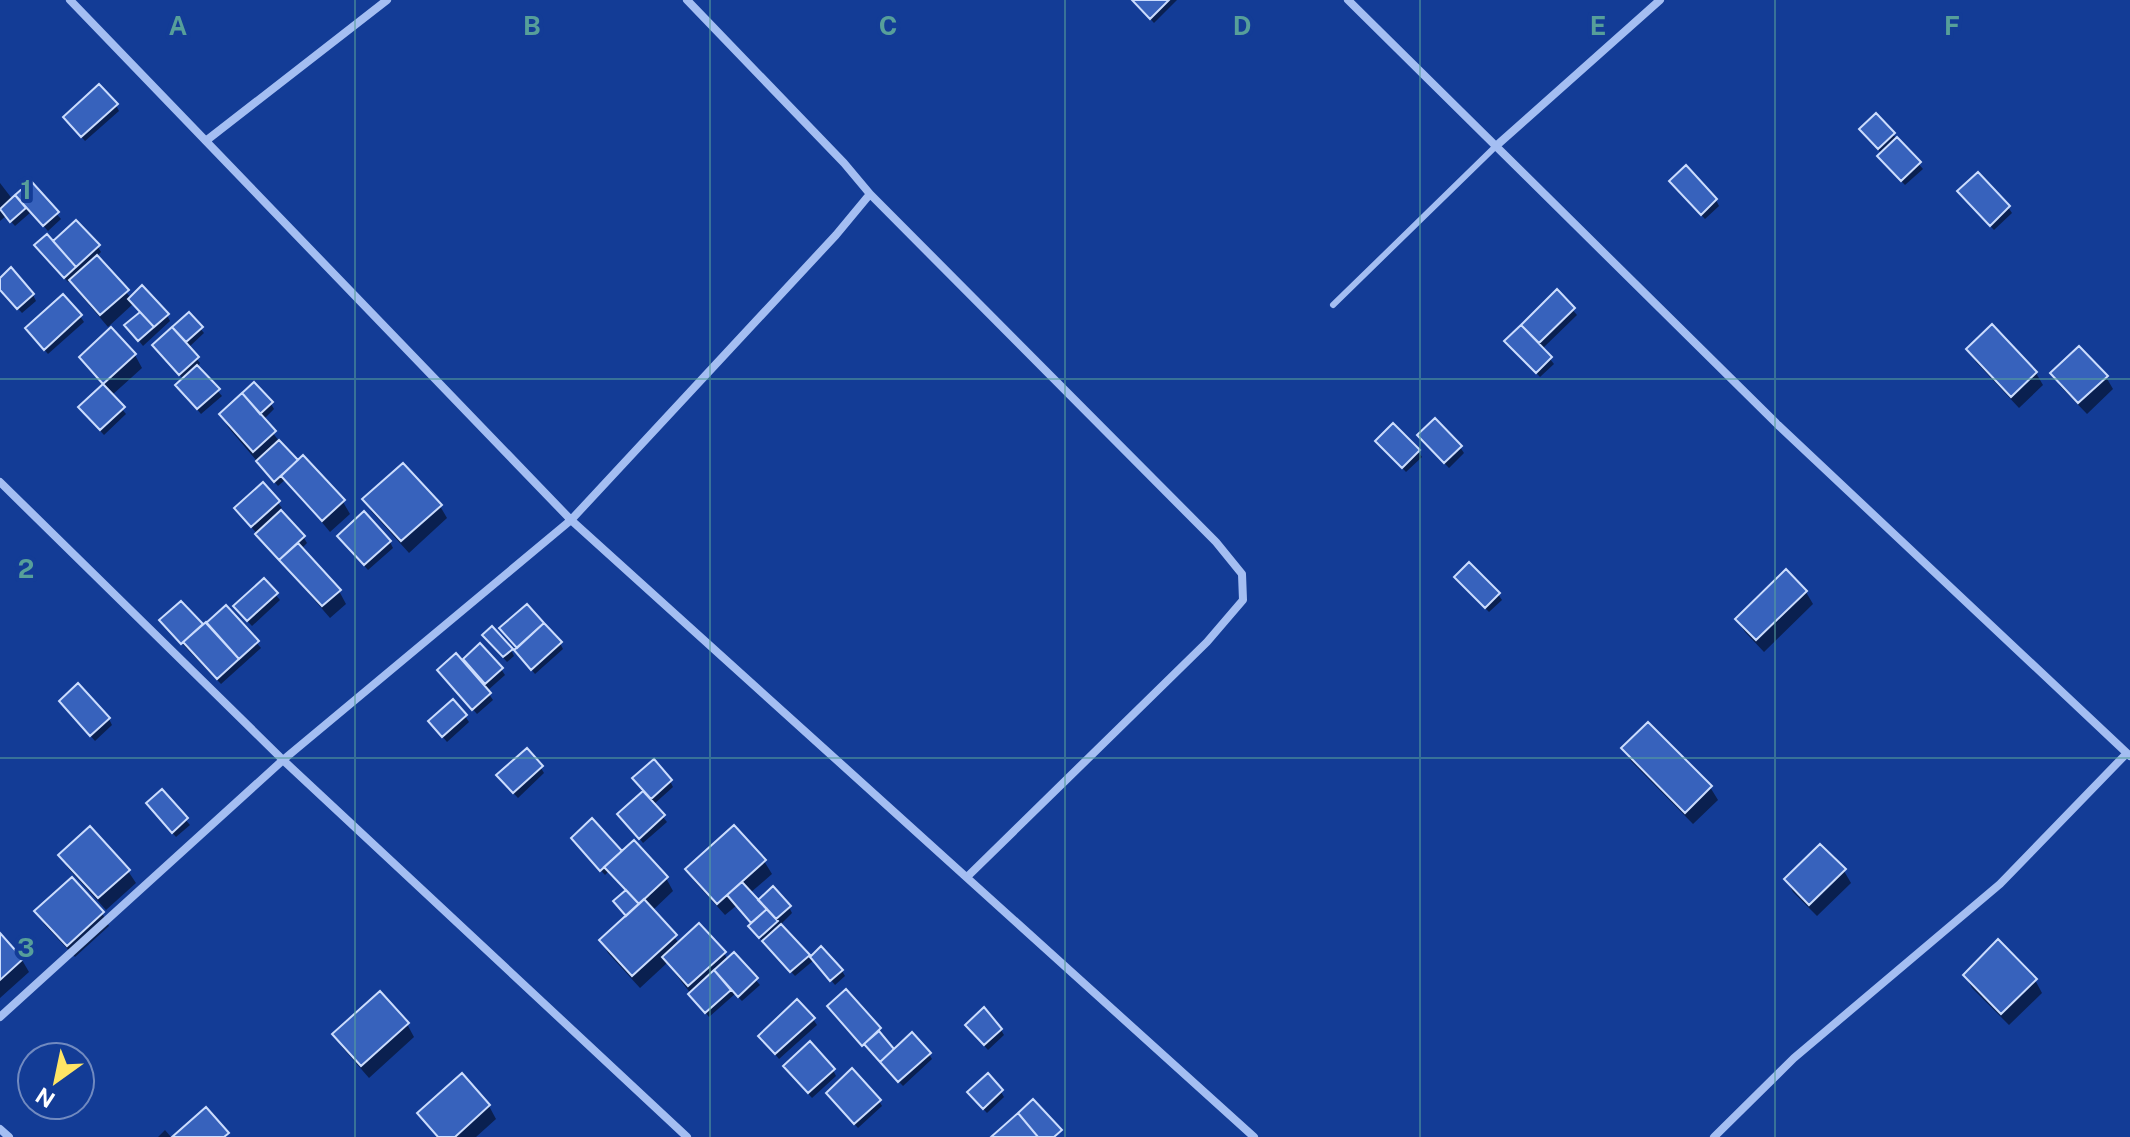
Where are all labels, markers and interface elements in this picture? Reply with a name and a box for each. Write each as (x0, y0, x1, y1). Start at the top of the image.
text: A (169, 10, 188, 41)
text: B (523, 10, 541, 41)
text: C (879, 10, 897, 41)
text: D (1233, 10, 1251, 41)
text: E (1590, 10, 1606, 41)
text: F (1944, 10, 1960, 41)
text: 1 (20, 174, 32, 205)
text: 2 (18, 553, 34, 584)
text: 3 (17, 932, 35, 963)
north arrow (16, 1041, 96, 1121)
text: N (31, 1082, 59, 1113)

